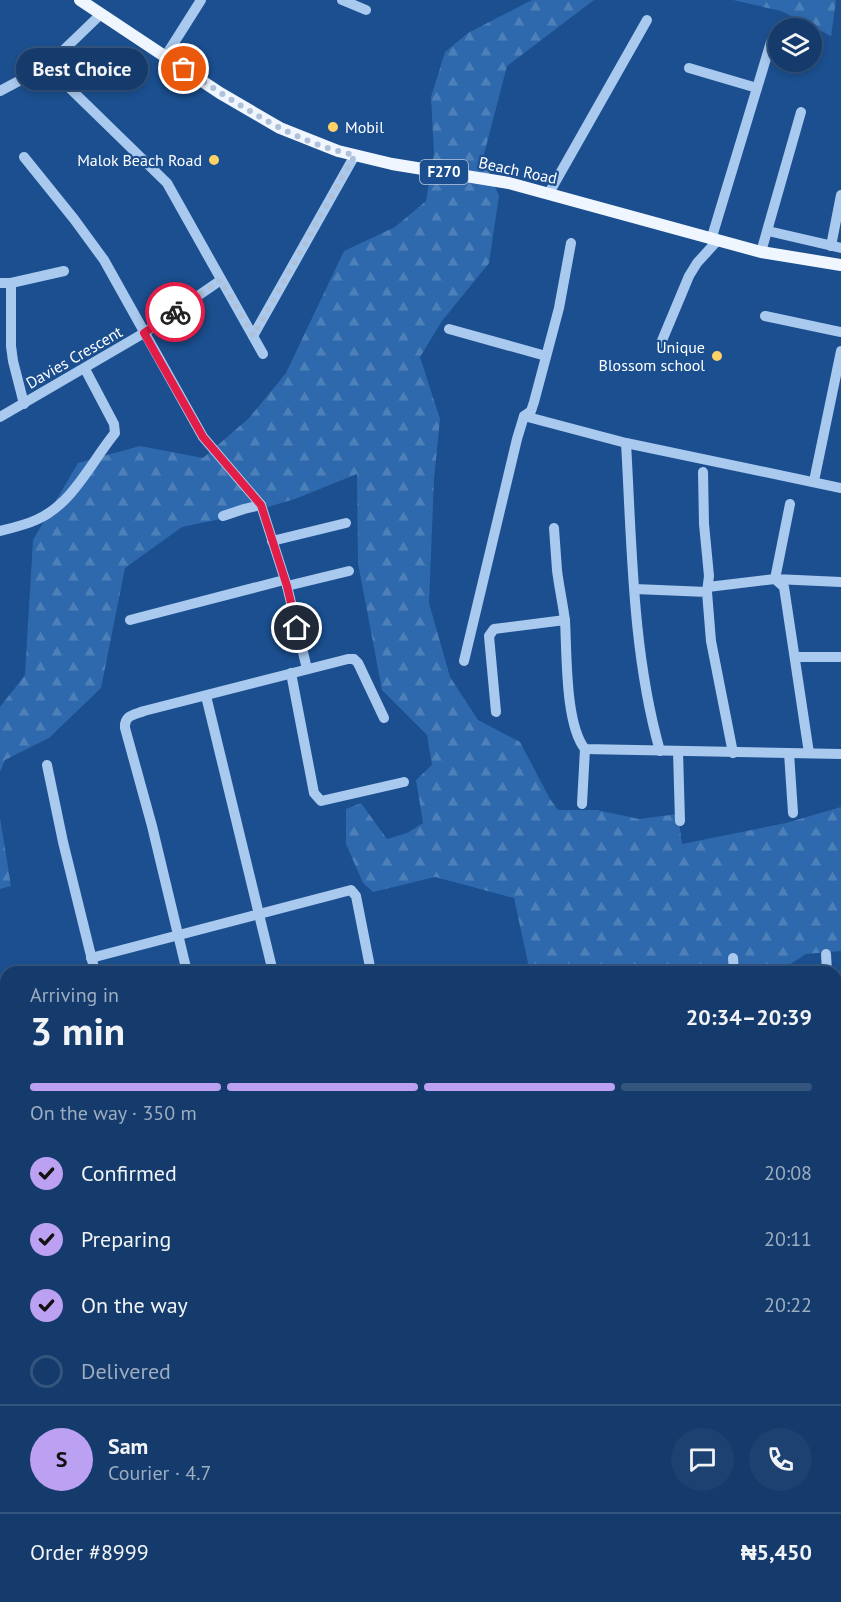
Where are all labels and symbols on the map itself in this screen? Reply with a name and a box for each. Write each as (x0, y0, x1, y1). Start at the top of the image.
pin (158, 43, 209, 94)
callout: Best Choice (16, 48, 148, 90)
place label: Mobil (345, 117, 384, 137)
marker: Mobil (326, 120, 340, 134)
place label: Malok Beach Road (77, 150, 202, 170)
street label: Beach Road (477, 152, 559, 188)
marker: Malok Beach Road (207, 153, 221, 167)
road number: F270 (420, 160, 468, 184)
courier (145, 282, 205, 342)
street label: Davies Crescent (22, 321, 126, 393)
place label: Unique Blossom school (599, 337, 705, 375)
marker: Unique Blossom school (710, 349, 724, 363)
pin (271, 602, 322, 653)

